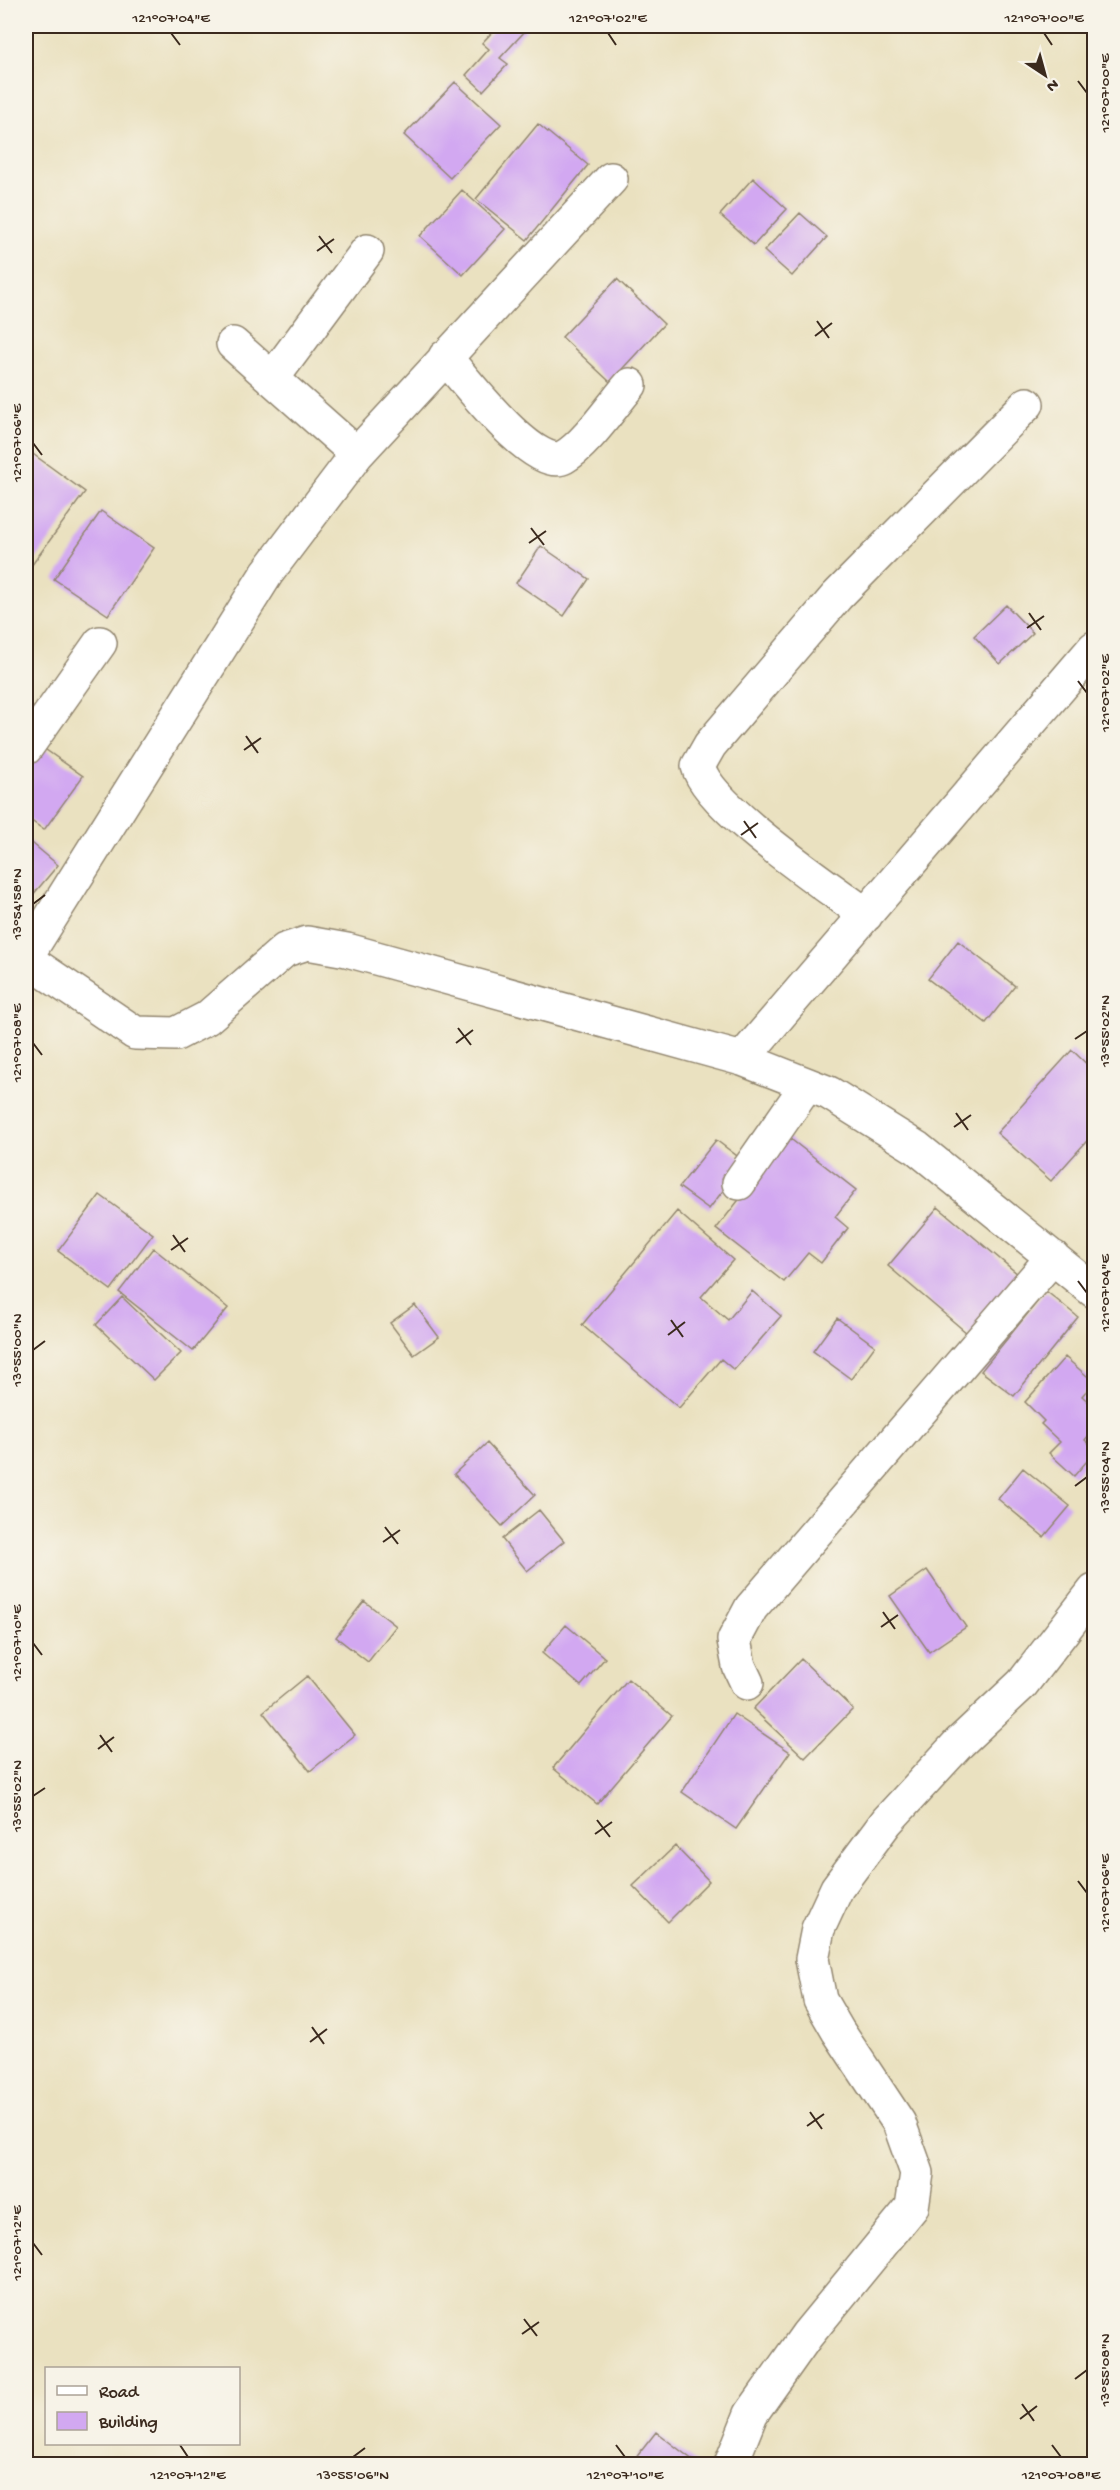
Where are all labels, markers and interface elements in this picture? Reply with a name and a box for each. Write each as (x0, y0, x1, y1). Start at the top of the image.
text: 121°07'04"E (131, 10, 210, 28)
text: 121°07'02"E (568, 10, 648, 28)
text: 121°07'00"E (1004, 10, 1084, 28)
north arrow (1015, 45, 1075, 105)
text: 121°07'00"E (1097, 53, 1115, 133)
text: N (1042, 74, 1062, 95)
text: 121°07'06"E (9, 403, 27, 483)
text: 121°07'02"E (1097, 653, 1115, 733)
text: 13°54'58"N (9, 868, 27, 941)
text: 13°55'02"N (1097, 995, 1115, 1068)
text: 121°07'08"E (9, 1003, 27, 1083)
text: 121°07'04"E (1097, 1254, 1115, 1333)
text: 13°55'00"N (9, 1313, 27, 1388)
text: 13°55'04"N (1097, 1441, 1115, 1514)
text: 121°07'10"E (9, 1604, 27, 1682)
text: 13°55'02"N (9, 1760, 27, 1833)
text: 121°07'06"E (1097, 1853, 1115, 1933)
text: 121°07'12"E (9, 2205, 27, 2282)
text: 13°55'08"N (1097, 2333, 1115, 2407)
legend (45, 2367, 240, 2445)
text: Road (99, 2383, 140, 2404)
text: Building (98, 2413, 158, 2434)
text: 121°07'12"E (149, 2467, 226, 2485)
text: 13°55'06"N (316, 2467, 389, 2485)
text: 121°07'10"E (586, 2467, 664, 2485)
text: 121°07'08"E (1021, 2467, 1101, 2485)

